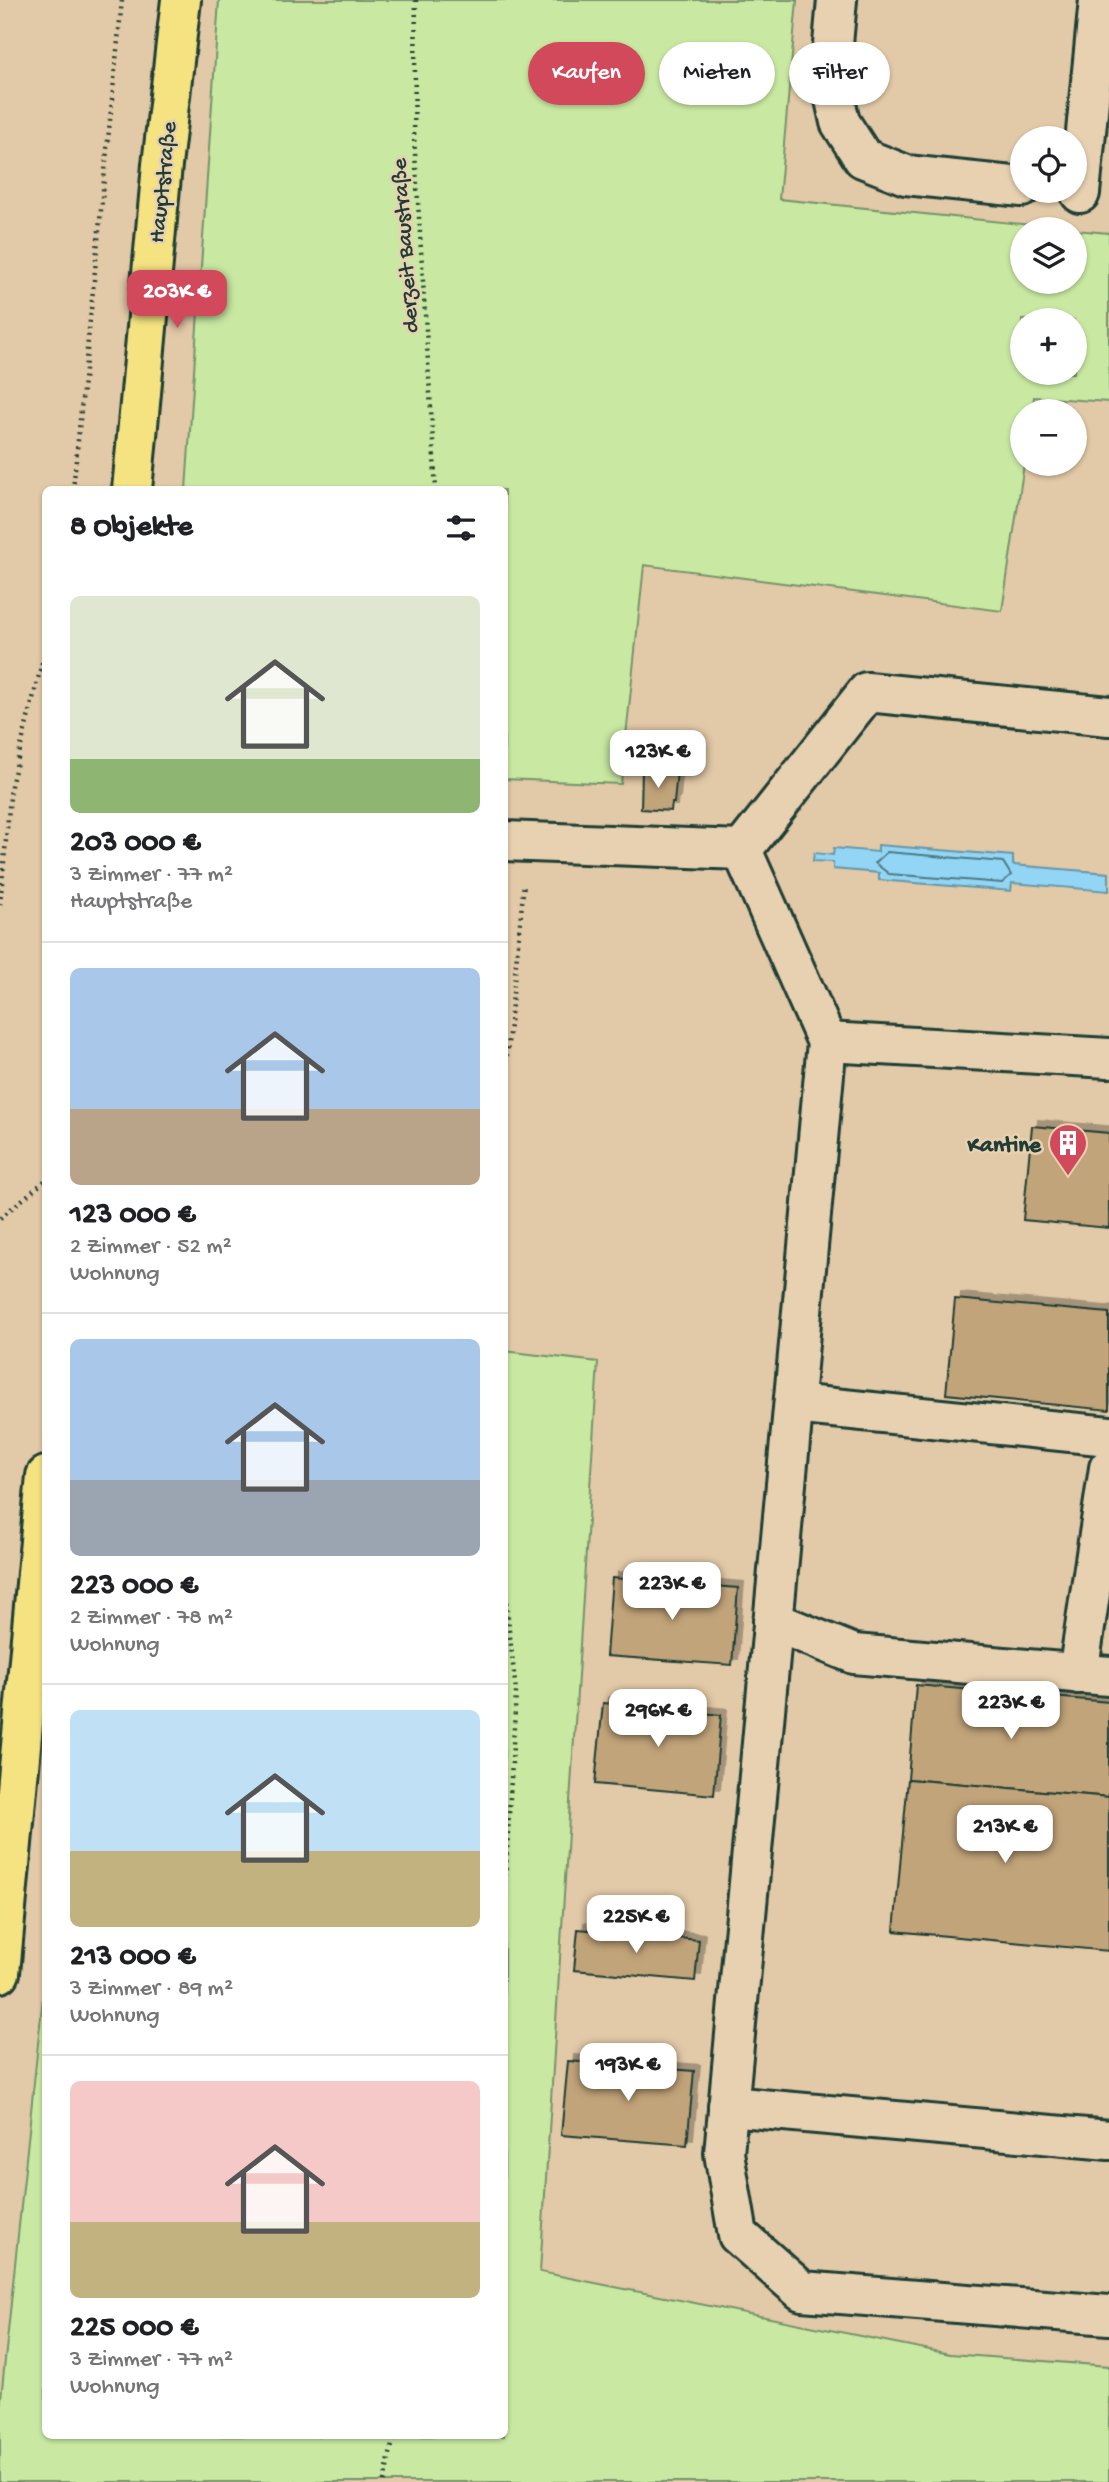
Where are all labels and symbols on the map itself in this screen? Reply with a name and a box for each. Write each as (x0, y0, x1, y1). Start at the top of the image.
street label: Hauptstraße (145, 119, 184, 244)
street label: derzeit Baustraße (387, 156, 426, 334)
pin: 203K € (120, 270, 234, 330)
pin: 123K € (601, 730, 715, 790)
building icon: Kantine (1047, 1122, 1089, 1177)
place label: Kantine (966, 1133, 1042, 1160)
pin: 223K € (615, 1562, 729, 1622)
pin: 223K € (954, 1682, 1068, 1741)
pin: 296K € (601, 1690, 715, 1749)
pin: 213K € (948, 1806, 1062, 1865)
pin: 225K € (579, 1896, 693, 1955)
pin: 193K € (571, 2044, 685, 2103)

